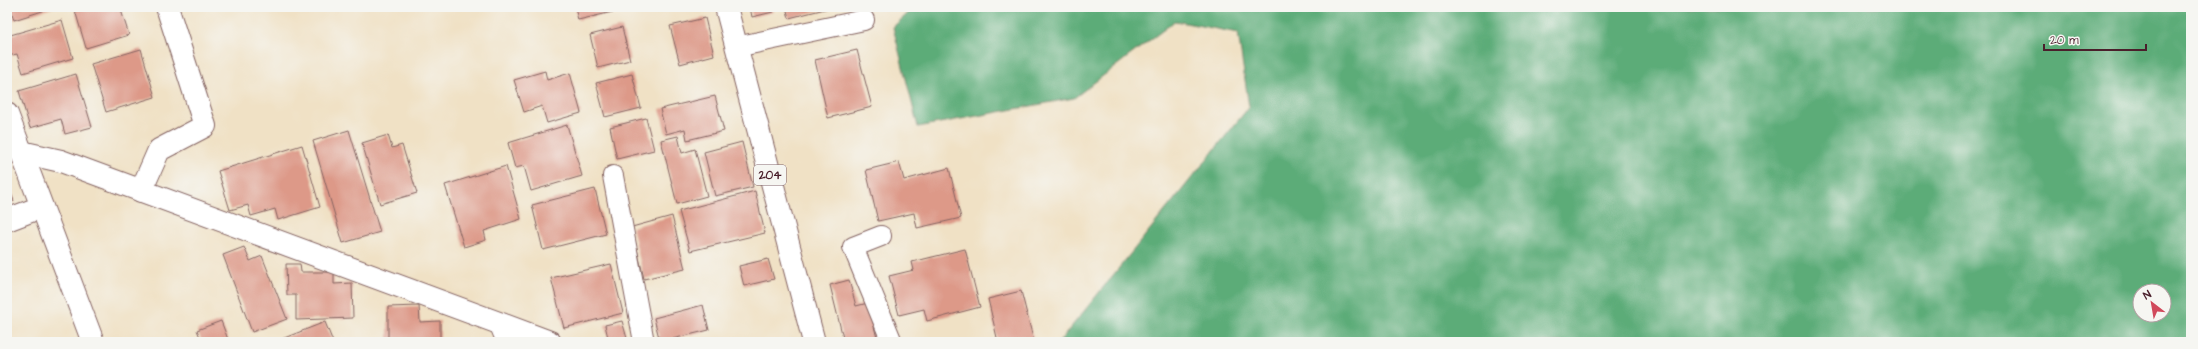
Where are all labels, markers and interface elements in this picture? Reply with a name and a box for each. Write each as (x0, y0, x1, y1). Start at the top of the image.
scale bar (2044, 26, 2146, 52)
text: 20 m (2050, 32, 2079, 49)
road number: 204 (754, 165, 786, 185)
north arrow (2132, 283, 2172, 323)
text: N (2140, 287, 2154, 303)

